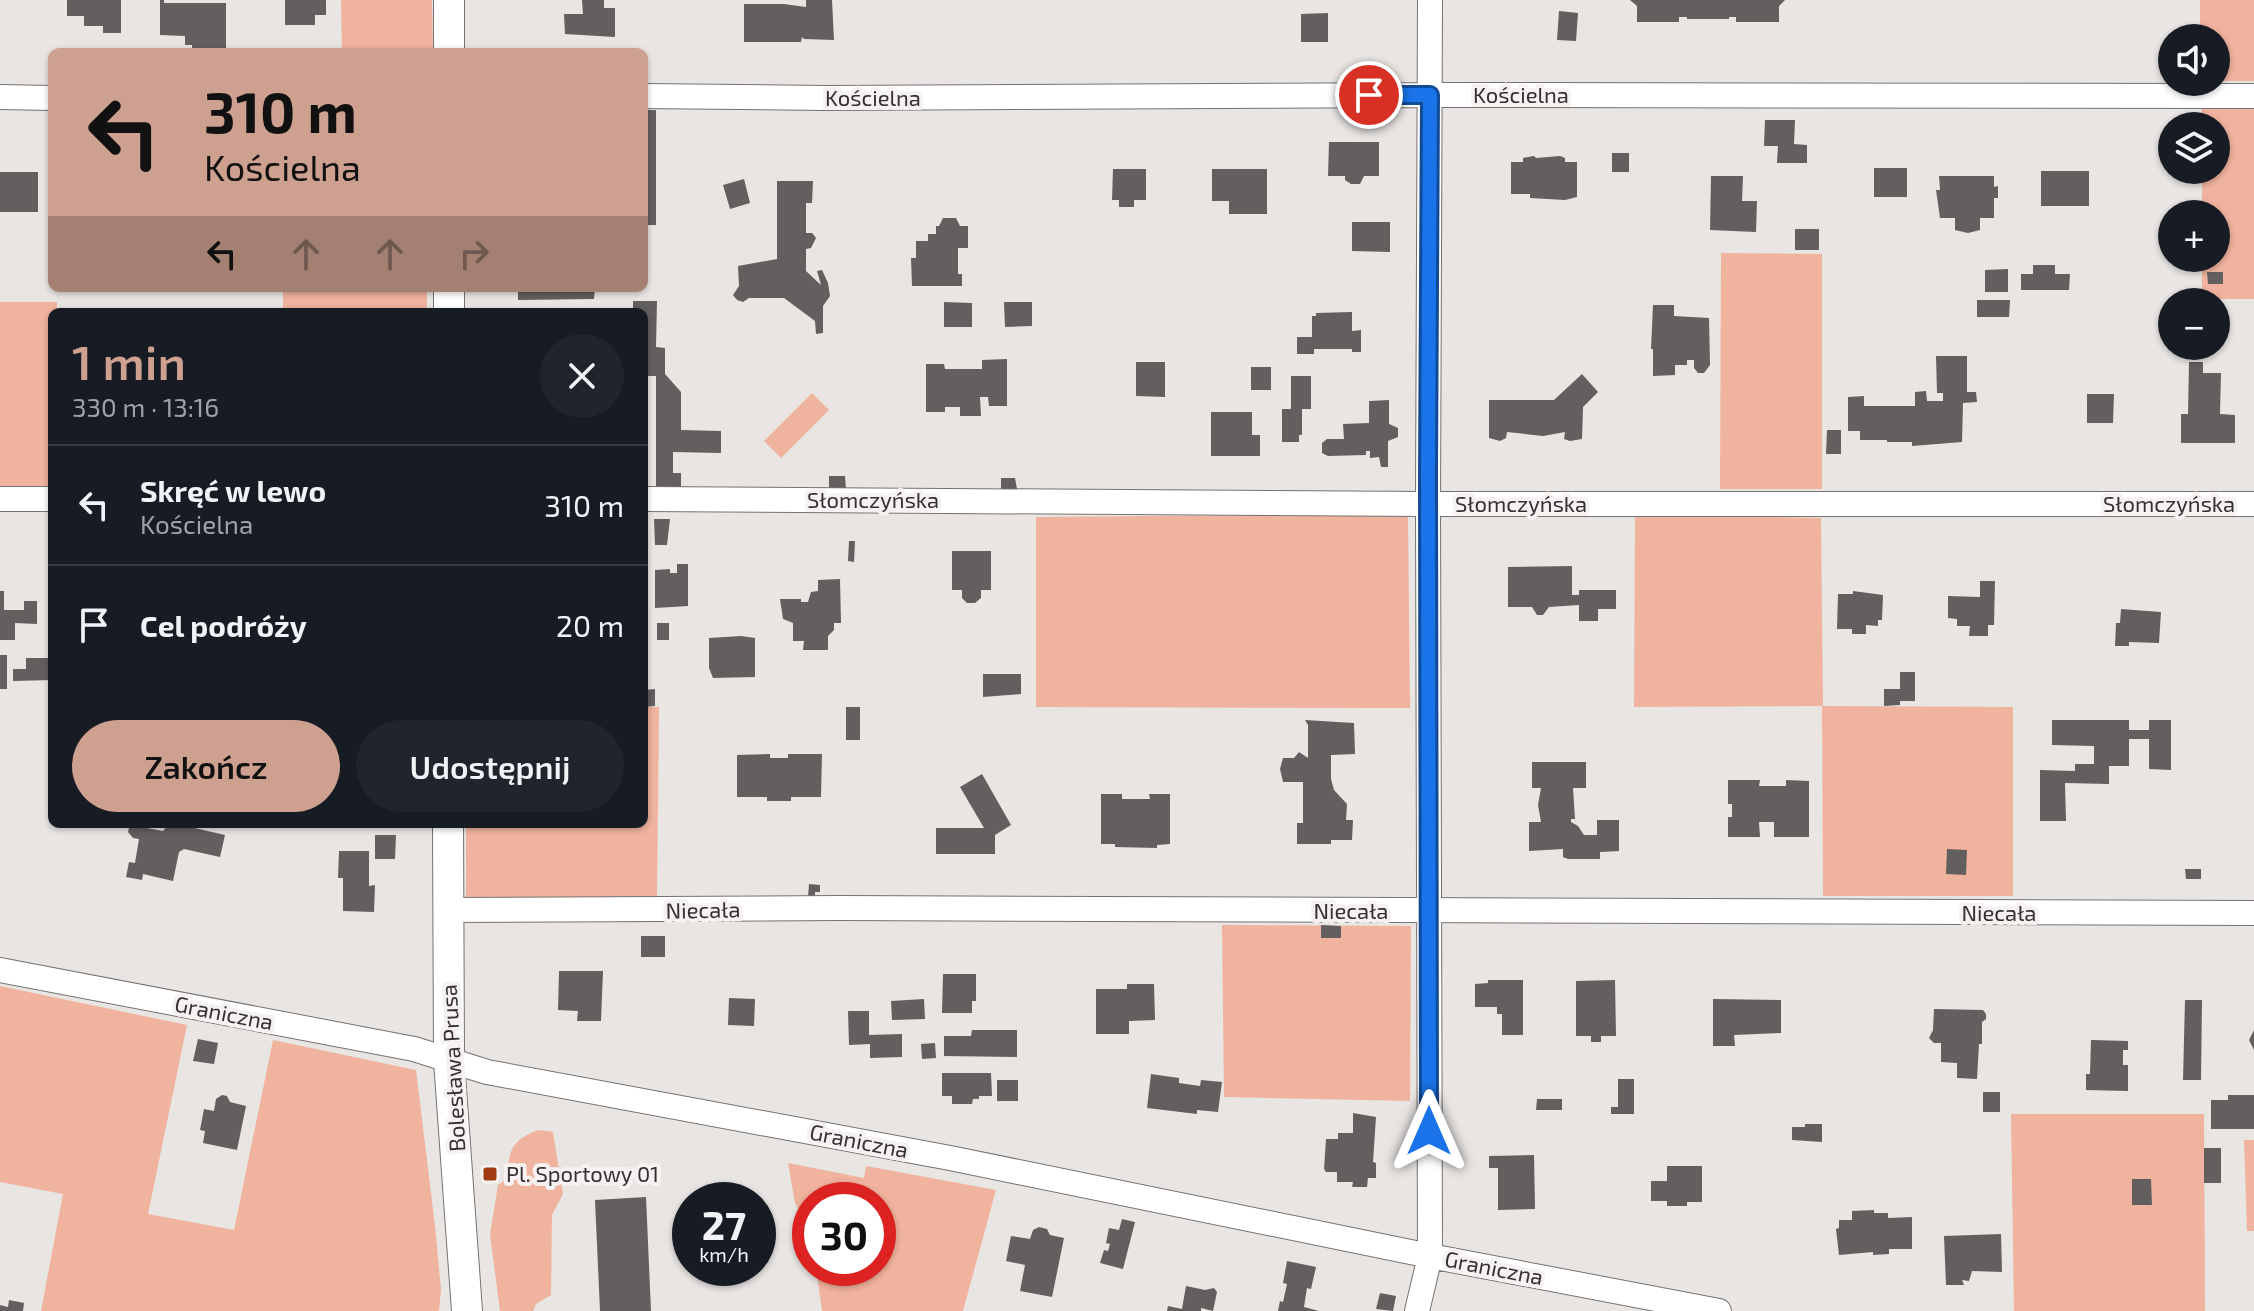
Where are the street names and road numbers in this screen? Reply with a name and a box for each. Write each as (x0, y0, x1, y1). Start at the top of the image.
street label: Kościelna (1473, 81, 1569, 107)
street label: Kościelna (825, 84, 921, 110)
street label: Słomczyńska (807, 486, 939, 512)
street label: Słomczyńska (1455, 490, 1587, 516)
street label: Słomczyńska (2103, 490, 2235, 516)
street label: Niecała (665, 895, 741, 923)
street label: Niecała (1314, 897, 1388, 923)
street label: Niecała (1962, 899, 2036, 925)
street label: Bolesława Prusa (435, 984, 469, 1152)
street label: Graniczna (173, 990, 276, 1034)
street label: Graniczna (808, 1118, 911, 1162)
street label: Graniczna (1443, 1245, 1546, 1289)

